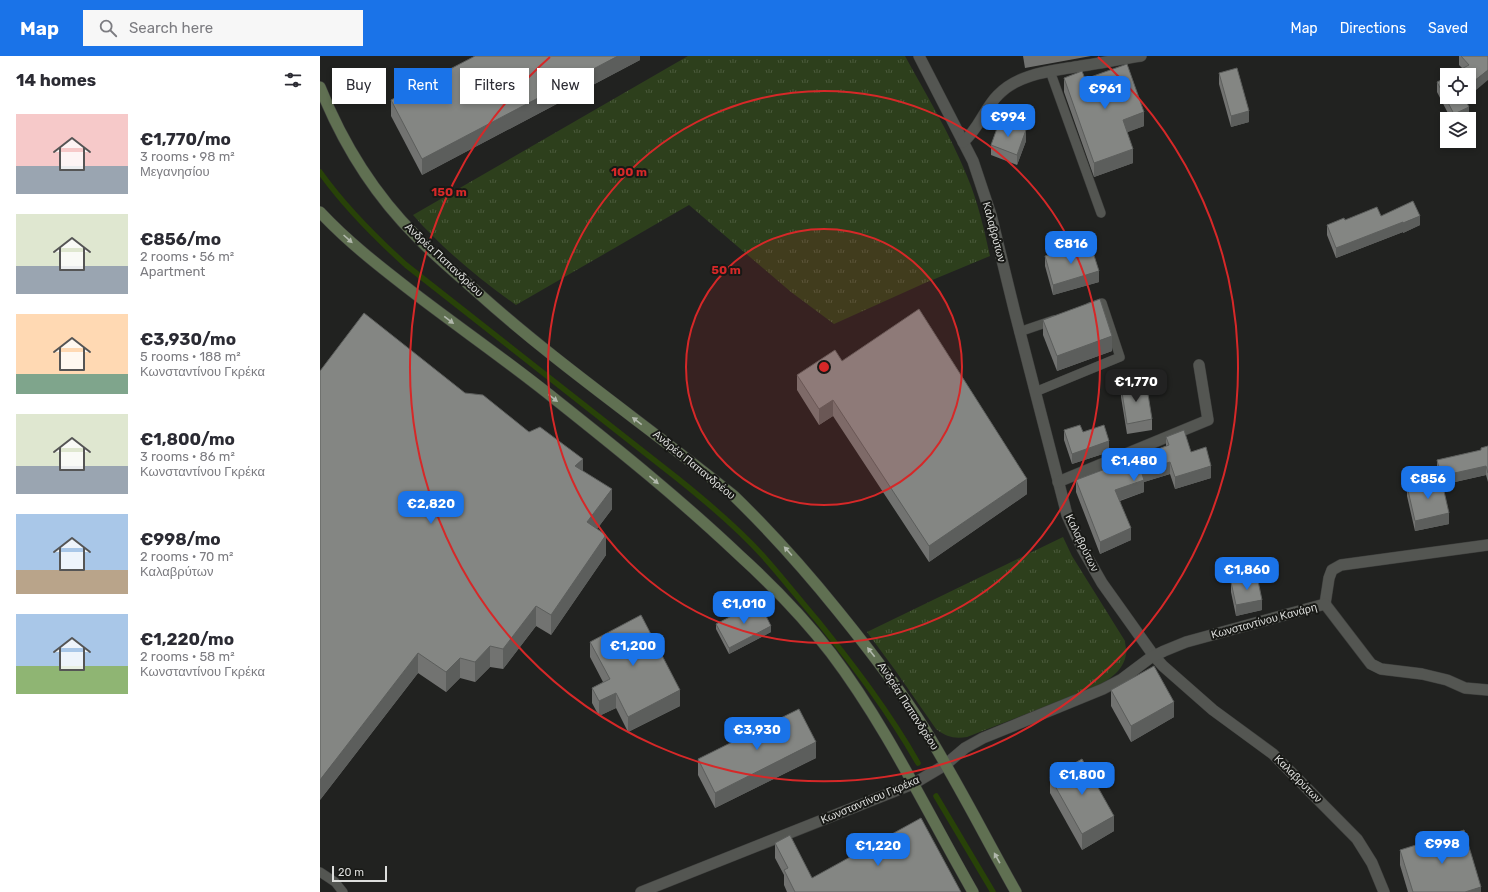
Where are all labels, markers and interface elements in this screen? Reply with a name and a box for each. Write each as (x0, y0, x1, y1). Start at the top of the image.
search box (83, 10, 363, 46)
text: Map (20, 17, 59, 40)
icon: search (97, 17, 119, 39)
text: Search here (129, 19, 213, 37)
text: Map (1291, 20, 1318, 37)
text: Directions (1340, 20, 1406, 37)
text: Saved (1428, 20, 1468, 37)
chip: Buy (332, 68, 386, 104)
chip: Rent (394, 68, 452, 104)
chip: Filters (460, 68, 529, 104)
chip: New (537, 68, 594, 104)
map controls (1440, 68, 1476, 148)
button: locate (1440, 68, 1476, 104)
icon: filters (282, 69, 304, 91)
text: 14 homes (16, 70, 96, 90)
pin: €961 (1081, 76, 1129, 110)
text: €961 (1088, 81, 1122, 96)
pin: €994 (984, 104, 1032, 138)
text: €994 (990, 109, 1026, 124)
button: layers (1440, 112, 1476, 148)
text: €1,770/mo (140, 129, 231, 149)
icon: home (48, 130, 96, 178)
text: 3 rooms · 98 m² (140, 149, 235, 164)
text: Μεγανησίου (140, 164, 210, 179)
text: 100 m (611, 165, 647, 179)
text: 150 m (431, 185, 467, 199)
street label: Καλαβρύτων (980, 200, 1008, 264)
street label: Ανδρέα Παπανδρέου (402, 220, 486, 300)
text: €856/mo (140, 229, 221, 249)
icon: home (48, 230, 96, 278)
pin: €816 (1047, 231, 1095, 265)
one-way arrow (343, 234, 352, 243)
text: €816 (1054, 236, 1088, 251)
text: 2 rooms · 56 m² (140, 249, 234, 264)
text: 50 m (711, 263, 741, 277)
text: Apartment (140, 264, 205, 279)
one-way arrow (444, 316, 455, 324)
text: €3,930/mo (140, 329, 236, 349)
icon: home (48, 330, 96, 378)
text: 5 rooms · 188 m² (140, 349, 241, 364)
centre of rings (817, 360, 831, 374)
text: Κωνσταντίνου Γκρέκα (140, 364, 265, 379)
pin: €1,770 (1103, 369, 1169, 403)
text: €1,770 (1114, 374, 1158, 389)
one-way arrow (548, 394, 559, 402)
one-way arrow (632, 416, 643, 425)
street label: Ανδρέα Παπανδρέου (650, 428, 738, 502)
text: €1,800/mo (140, 429, 235, 449)
icon: home (48, 430, 96, 478)
pin: €1,480 (1101, 448, 1167, 482)
text: 3 rooms · 86 m² (140, 449, 235, 464)
text: €1,480 (1111, 453, 1157, 468)
text: Κωνσταντίνου Γκρέκα (140, 464, 265, 479)
pin: €856 (1404, 466, 1452, 500)
text: €856 (1410, 471, 1446, 486)
one-way arrow (649, 475, 660, 484)
pin: €2,820 (398, 491, 464, 525)
text: €2,820 (407, 496, 455, 511)
street label: Καλαβρύτων (1063, 512, 1102, 574)
text: €998/mo (140, 529, 221, 549)
icon: home (48, 530, 96, 578)
one-way arrow (784, 546, 793, 557)
text: 2 rooms · 70 m² (140, 549, 234, 564)
pin: €1,860 (1214, 557, 1280, 591)
text: €1,860 (1224, 562, 1270, 577)
text: Καλαβρύτων (140, 564, 213, 579)
pin: €1,010 (711, 591, 777, 625)
text: €1,010 (722, 596, 766, 611)
street label: Κωνσταντίνου Κανάρη (1210, 601, 1318, 641)
text: €1,220/mo (140, 629, 234, 649)
icon: home (48, 630, 96, 678)
pin: €1,200 (600, 633, 666, 667)
text: €1,200 (610, 638, 656, 653)
one-way arrow (866, 646, 875, 657)
text: 2 rooms · 58 m² (140, 649, 235, 664)
street label: Ανδρέα Παπανδρέου (875, 660, 941, 752)
text: Κωνσταντίνου Γκρέκα (140, 664, 265, 679)
pin: €3,930 (724, 717, 790, 751)
text: €3,930 (733, 722, 781, 737)
street label: Καλαβρύτων (1271, 752, 1325, 806)
pin: €1,800 (1049, 762, 1115, 796)
text: €1,800 (1059, 767, 1105, 782)
street label: Κωνσταντίνου Γκρέκα (819, 773, 922, 827)
pin: €998 (1418, 831, 1466, 865)
pin: €1,220 (845, 833, 911, 867)
text: €998 (1424, 836, 1460, 851)
text: €1,220 (855, 838, 901, 853)
one-way arrow (993, 852, 1000, 864)
scale bar (332, 864, 387, 883)
text: 20 m (338, 866, 364, 879)

